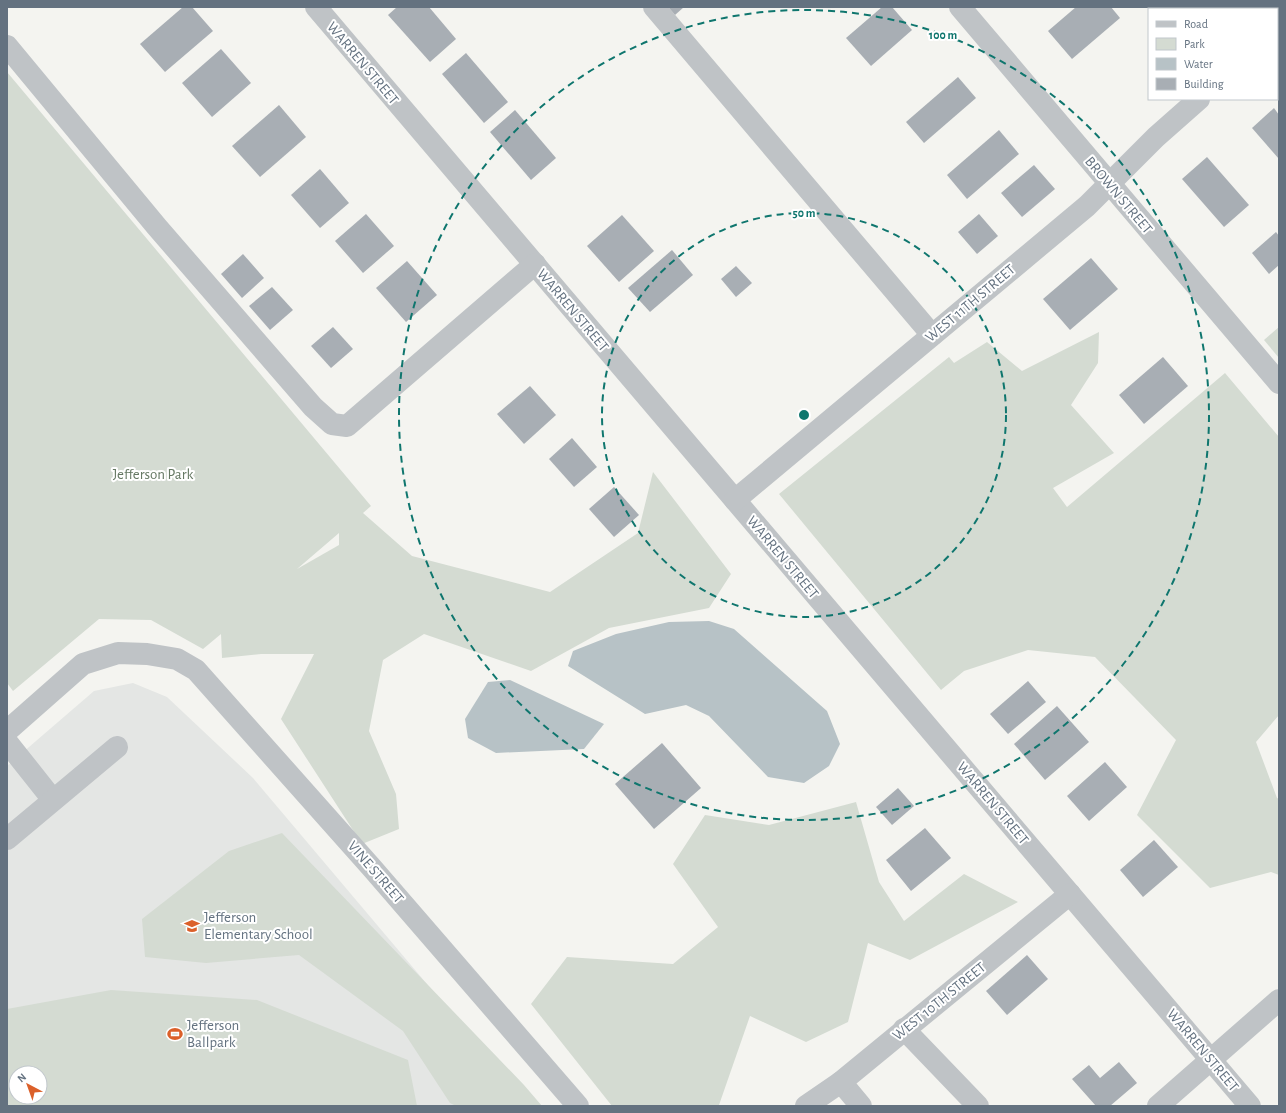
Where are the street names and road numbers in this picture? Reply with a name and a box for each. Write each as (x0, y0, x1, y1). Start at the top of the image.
street label: WARREN STREET (324, 19, 402, 108)
street label: BROWN STREET (1082, 154, 1156, 237)
street label: WEST 11TH STREET (923, 261, 1019, 345)
street label: WARREN STREET (534, 266, 612, 355)
street label: WARREN STREET (744, 513, 822, 602)
street label: WARREN STREET (954, 759, 1032, 848)
street label: VINE STREET (345, 838, 407, 907)
street label: WEST 10TH STREET (890, 959, 989, 1043)
street label: WARREN STREET (1164, 1006, 1242, 1095)

